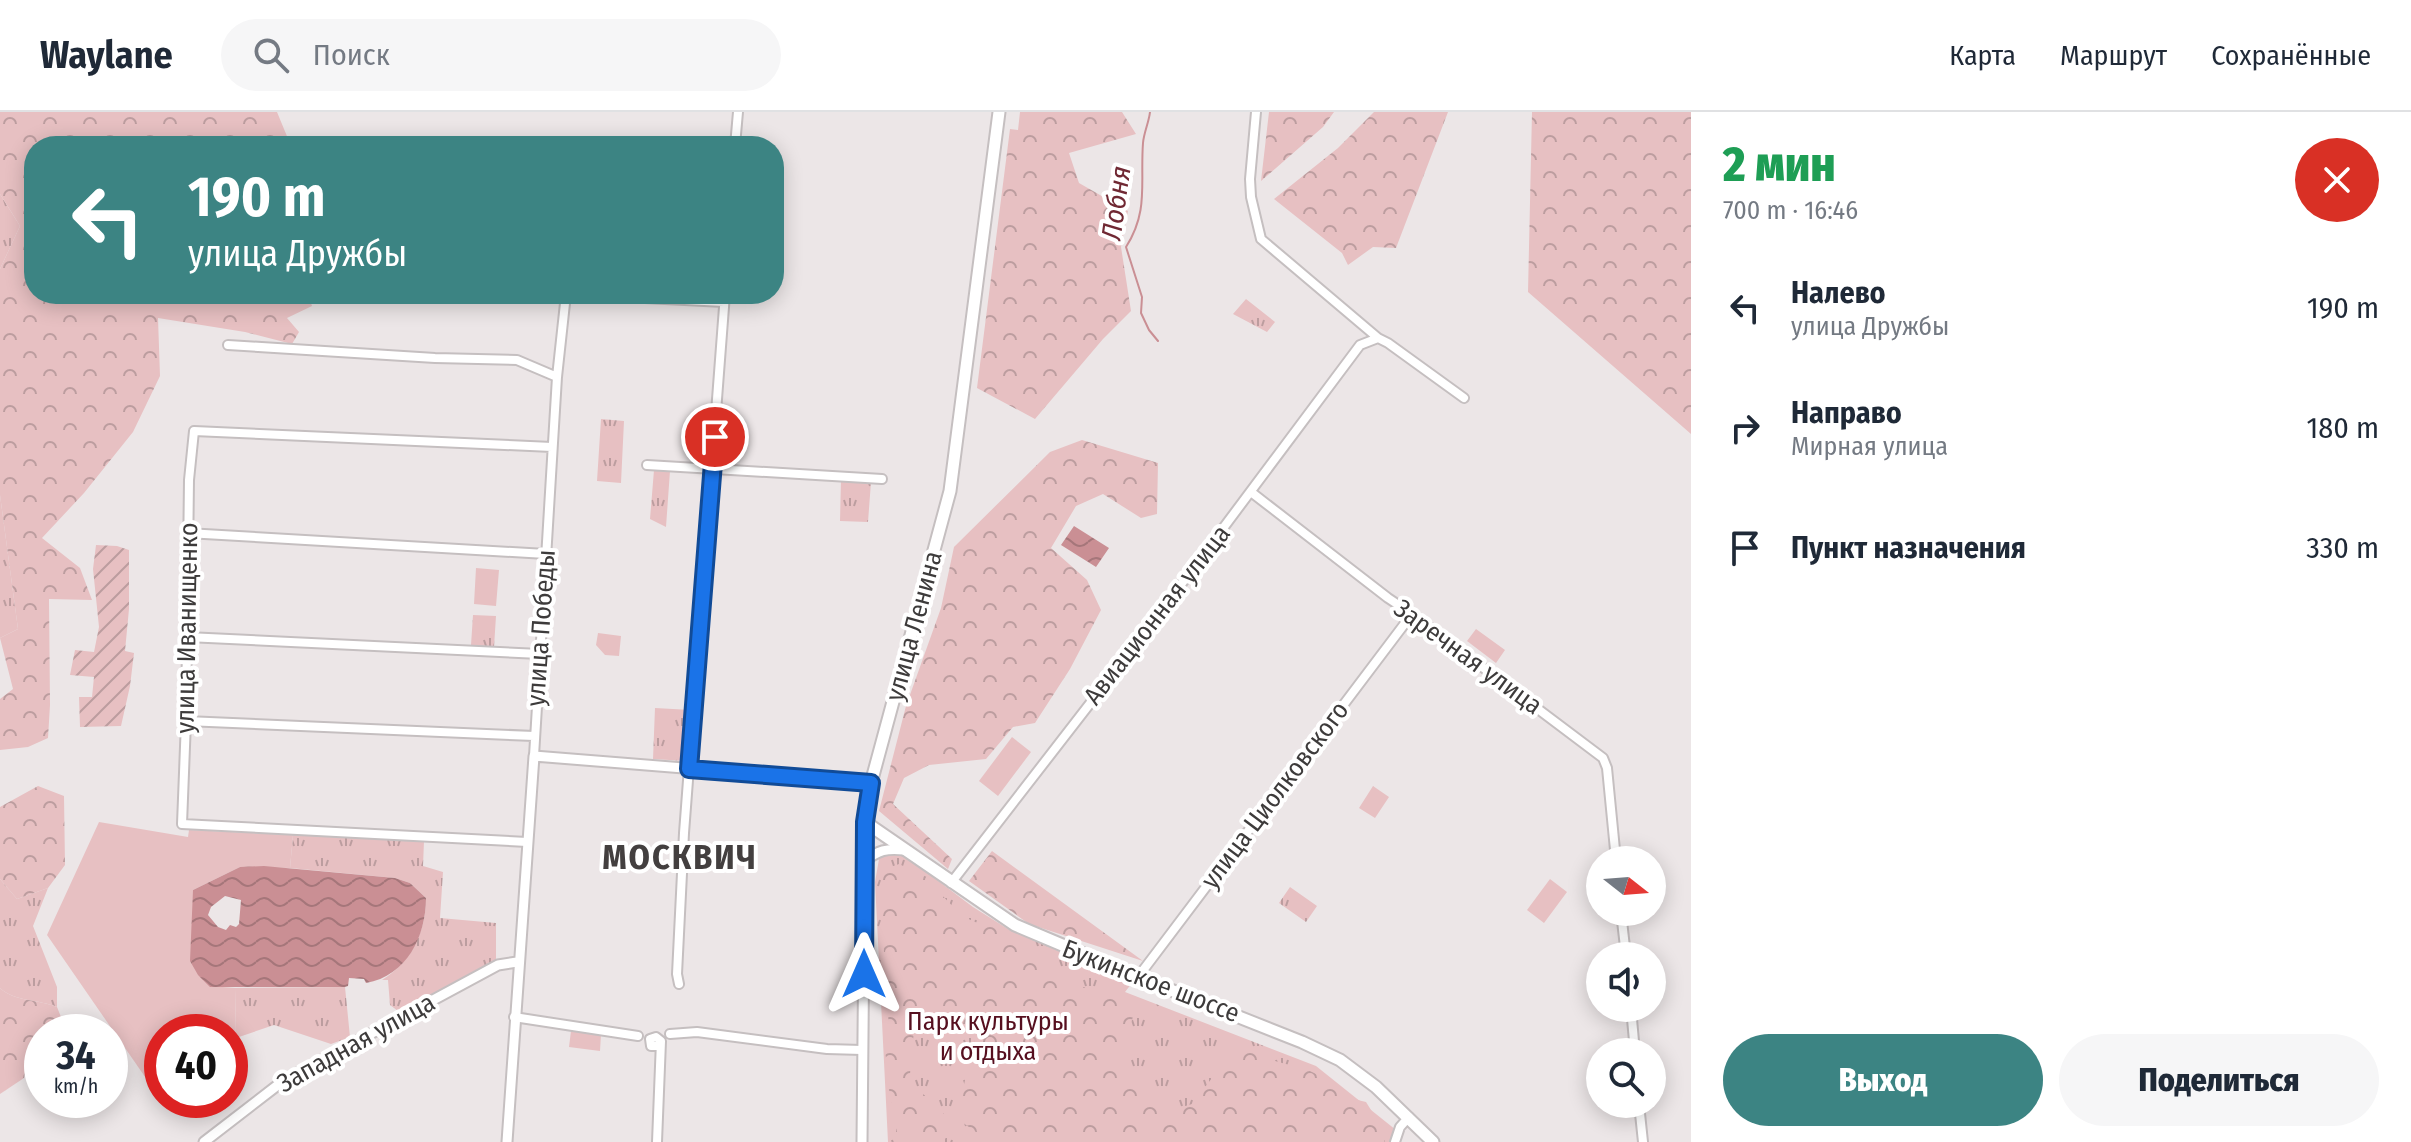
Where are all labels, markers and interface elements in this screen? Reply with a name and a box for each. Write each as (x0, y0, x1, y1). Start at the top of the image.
search box (221, 19, 781, 91)
text: Waylane (40, 32, 173, 78)
icon: search (249, 33, 293, 77)
text: Поиск (313, 37, 390, 73)
text: Карта (1949, 39, 2016, 72)
text: Маршрут (2060, 39, 2167, 72)
text: Сохранённые (2211, 39, 2371, 72)
text: 2 мин (1723, 136, 1836, 194)
button: close (2295, 138, 2379, 222)
text: 190 m (188, 164, 326, 231)
water label: Лобня (1094, 164, 1138, 243)
icon: left (56, 168, 160, 272)
text: 700 m · 16:46 (1723, 195, 1858, 226)
text: улица Дружбы (188, 232, 407, 276)
text: Налево (1791, 275, 1886, 311)
icon: left (1723, 286, 1767, 330)
text: 190 m (2307, 290, 2379, 326)
text: улица Дружбы (1791, 311, 1949, 342)
text: Направо (1791, 395, 1902, 431)
pin (681, 403, 749, 471)
icon: right (1723, 406, 1767, 450)
text: 180 m (2307, 410, 2379, 446)
icon: arrive (693, 415, 737, 459)
text: Мирная улица (1791, 431, 1948, 462)
street label: Авиационная улица (1077, 519, 1237, 711)
street label: улица Иванищенко (170, 522, 204, 734)
icon: arrive (1723, 526, 1767, 570)
text: Пункт назначения (1791, 530, 2026, 566)
text: 330 m (2306, 530, 2379, 566)
street label: улица Ленина (879, 548, 949, 704)
street label: улица Победы (520, 549, 562, 707)
street label: Заречная улица (1388, 593, 1548, 721)
street label: улица Циолковского (1195, 695, 1355, 895)
district label: МОСКВИЧ (602, 837, 758, 878)
north arrow (1586, 846, 1666, 926)
map controls (1586, 846, 1666, 1118)
position arrow (822, 932, 906, 1016)
street label: Букинское шоссе (1058, 933, 1244, 1029)
button: sound (1586, 942, 1666, 1022)
street label: Западная улица (272, 987, 440, 1099)
park label: Парк культуры и отдыха (907, 1006, 1069, 1067)
speed limit sign: 40 (144, 1014, 248, 1118)
text: 34 (56, 1032, 96, 1080)
button: Выход (1723, 1034, 2043, 1126)
button: Поделиться (2059, 1034, 2379, 1126)
button: search (1586, 1038, 1666, 1118)
text: km/h (54, 1074, 98, 1098)

